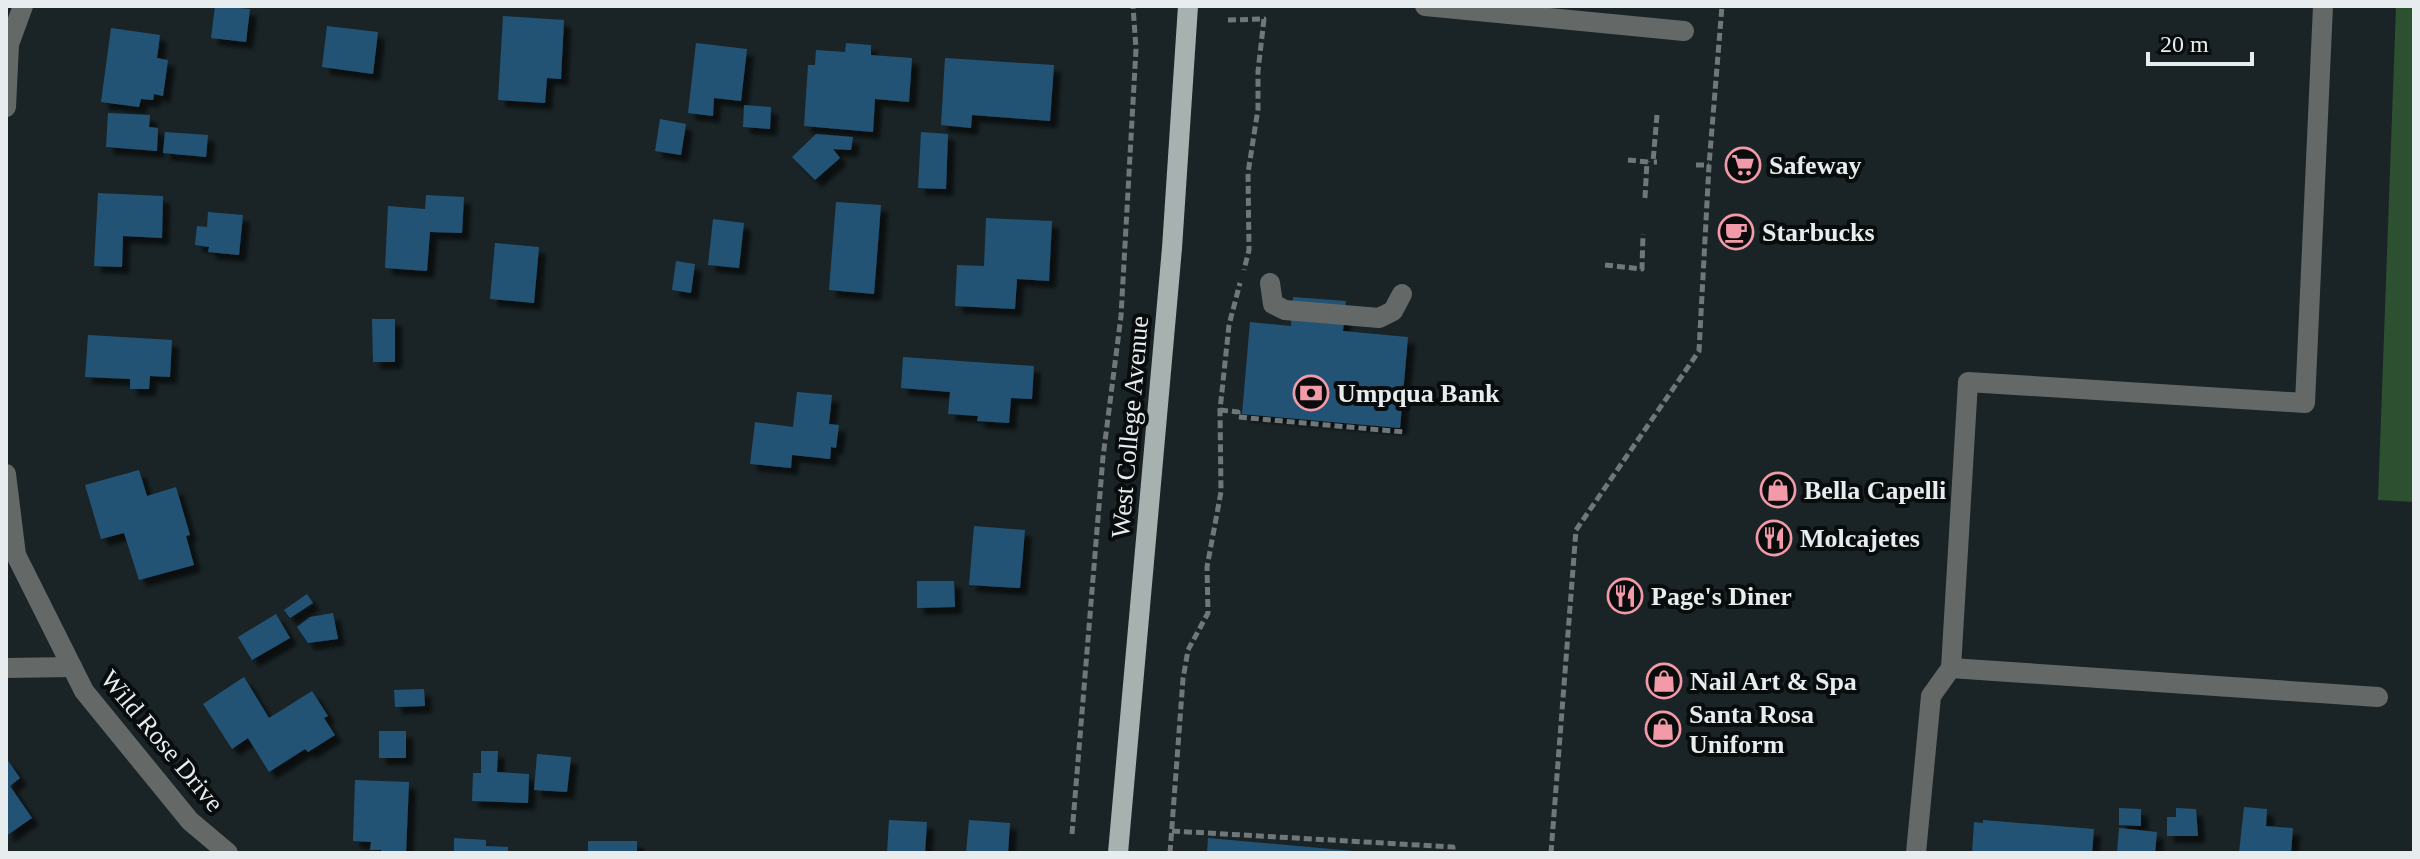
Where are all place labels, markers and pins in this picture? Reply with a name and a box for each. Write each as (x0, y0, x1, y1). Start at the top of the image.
supermarket icon: Safeway (1724, 146, 1762, 184)
place label: Safeway (1769, 151, 1861, 180)
cafe icon: Starbucks (1717, 213, 1755, 251)
place label: Starbucks (1762, 218, 1875, 247)
bank icon: Umpqua Bank (1292, 374, 1330, 412)
place label: Umpqua Bank (1337, 379, 1500, 408)
shop icon: Bella Capelli (1759, 471, 1797, 509)
place label: Bella Capelli (1804, 476, 1946, 505)
restaurant icon: Molcajetes (1755, 519, 1793, 557)
place label: Molcajetes (1800, 524, 1920, 553)
restaurant icon: Page's Diner (1606, 577, 1644, 615)
place label: Page's Diner (1651, 582, 1792, 611)
shop icon: Nail Art & Spa (1645, 662, 1683, 700)
place label: Nail Art & Spa (1690, 667, 1857, 696)
place label: Santa Rosa Uniform (1689, 700, 1814, 759)
shop icon: Santa Rosa Uniform (1644, 710, 1682, 748)

